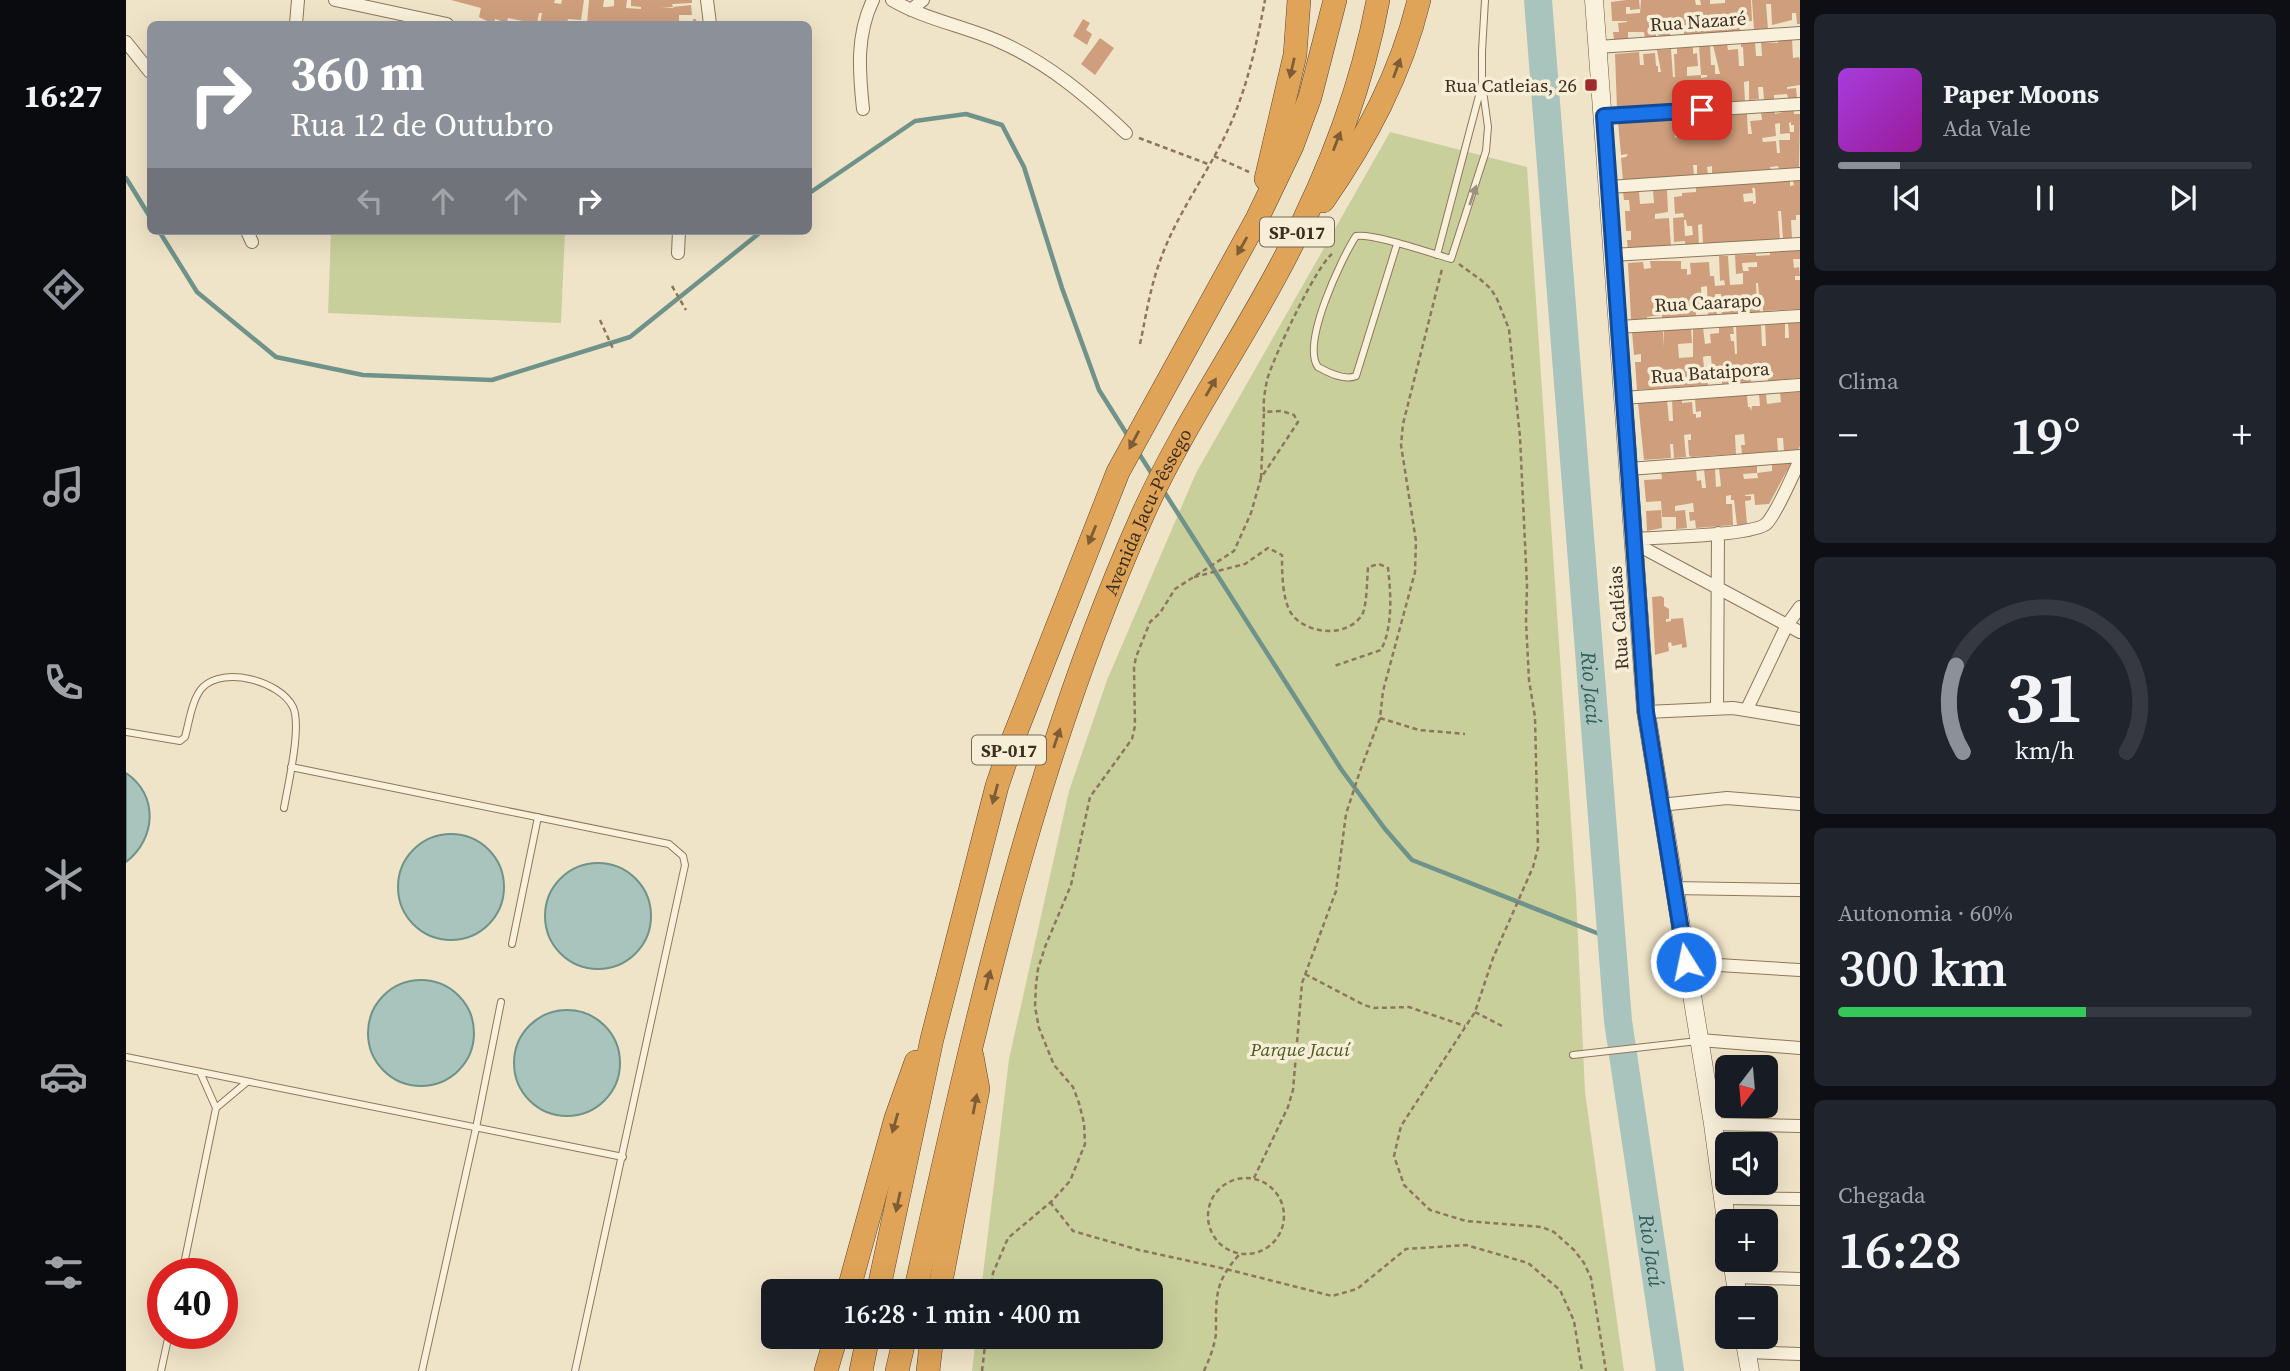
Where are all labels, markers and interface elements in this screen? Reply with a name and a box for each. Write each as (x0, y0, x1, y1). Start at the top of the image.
street label: Rua Nazaré (1649, 5, 1747, 37)
text: 360 m (290, 39, 425, 106)
icon: right (175, 49, 266, 140)
one-way arrow (1286, 57, 1297, 79)
one-way arrow (1392, 58, 1403, 79)
place label: Rua Catleias, 26 (1444, 72, 1577, 98)
text: 16:27 (24, 74, 102, 118)
text: Paper Moons (1943, 76, 2099, 112)
marker: Rua Catleias, 26 (1583, 77, 1599, 93)
pin (1672, 80, 1732, 140)
icon: arrive (1683, 91, 1721, 129)
text: Rua 12 de Outubro (290, 103, 554, 147)
text: Ada Vale (1943, 112, 2031, 144)
one-way arrow (1332, 131, 1343, 152)
icon: previous (1888, 179, 1926, 217)
icon: pause (2026, 179, 2064, 217)
icon: next (2164, 179, 2202, 217)
icon: left (351, 182, 389, 220)
icon: ahead (424, 182, 462, 220)
icon: ahead (497, 182, 535, 220)
icon: right (570, 182, 608, 220)
one-way arrow (1468, 184, 1479, 205)
road number: SP-017 (1260, 218, 1334, 246)
one-way arrow (1236, 236, 1248, 256)
icon: directions (39, 265, 88, 314)
street label: Rua Caarapo (1654, 286, 1762, 318)
street label: Rua Bataipora (1650, 355, 1771, 389)
text: Clima (1838, 365, 1899, 397)
one-way arrow (1205, 377, 1217, 397)
text: 19° (2009, 400, 2081, 471)
text: − (1838, 409, 1858, 461)
text: + (2232, 409, 2252, 461)
street label: Avenida Jacu-Pêssego (1097, 423, 1198, 599)
one-way arrow (1129, 430, 1140, 450)
icon: music (39, 462, 88, 511)
one-way arrow (1087, 525, 1098, 546)
street label: Rua Catléias (1601, 565, 1635, 671)
text: 31 (2006, 647, 2084, 746)
water label: Rio Jacú (1575, 649, 1609, 726)
icon: phone (39, 658, 88, 707)
one-way arrow (1052, 727, 1063, 748)
text: km/h (2015, 732, 2075, 766)
road number: SP-017 (972, 736, 1046, 764)
one-way arrow (989, 783, 1000, 805)
icon: climate (39, 855, 88, 904)
text: Autonomia · 60% (1838, 897, 2013, 929)
position arrow (1649, 925, 1723, 999)
text: 300 km (1838, 932, 2007, 1003)
one-way arrow (983, 969, 994, 991)
park label: Parque Jacuí (1249, 1036, 1351, 1062)
icon: car (39, 1052, 88, 1101)
north arrow (1715, 1055, 1778, 1118)
map controls (1715, 1055, 1778, 1349)
one-way arrow (970, 1093, 981, 1115)
one-way arrow (889, 1113, 899, 1134)
button: sound (1715, 1132, 1778, 1195)
text: Chegada (1838, 1179, 1926, 1211)
one-way arrow (892, 1191, 903, 1213)
button: + (1715, 1209, 1778, 1272)
water label: Rio Jacú (1632, 1211, 1672, 1289)
text: 16:28 (1838, 1214, 1962, 1285)
icon: filters (39, 1248, 88, 1297)
speed limit sign: 40 (147, 1258, 238, 1349)
button: − (1715, 1286, 1778, 1349)
text: 16:28 · 1 min · 400 m (843, 1296, 1081, 1332)

